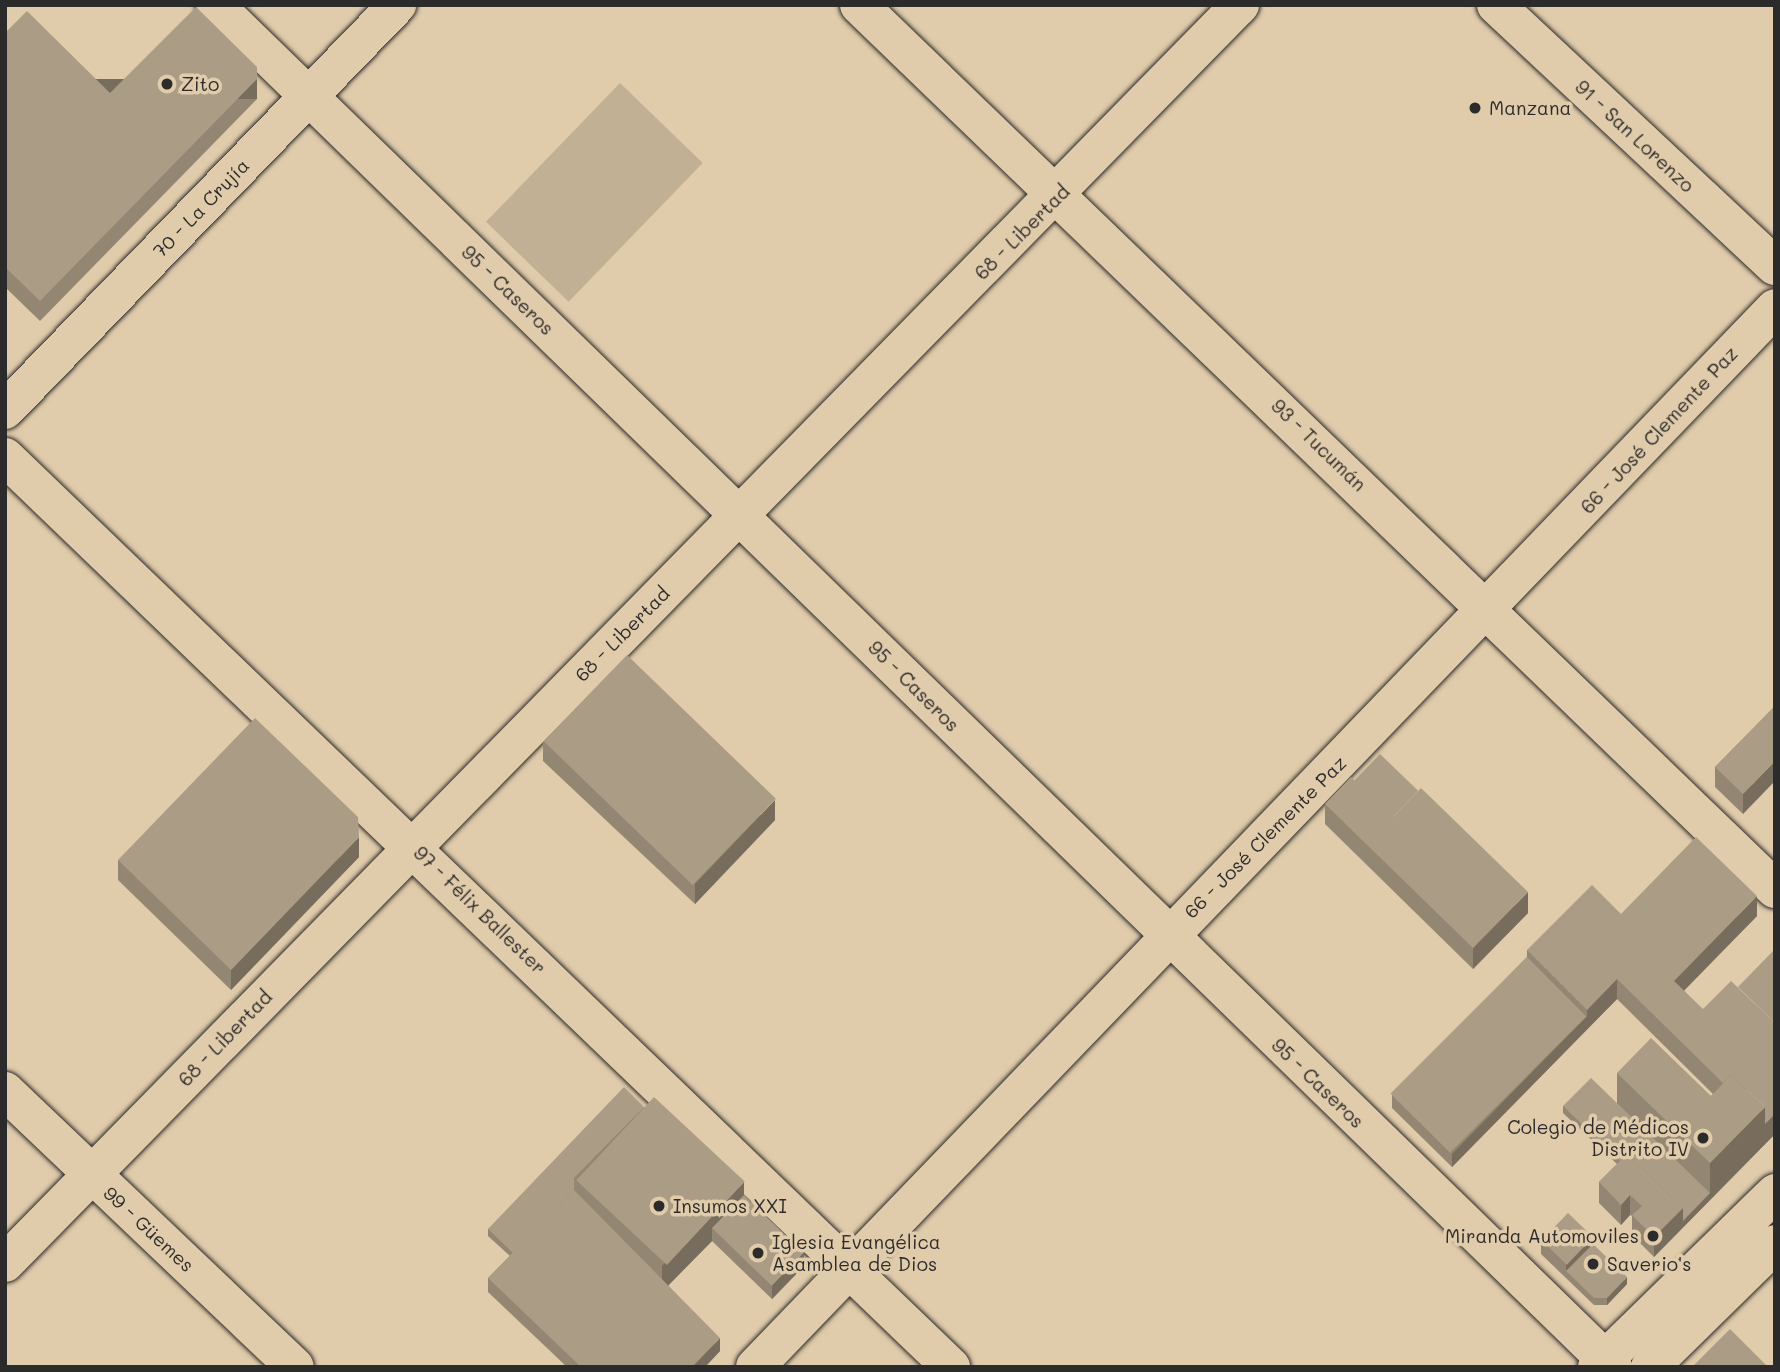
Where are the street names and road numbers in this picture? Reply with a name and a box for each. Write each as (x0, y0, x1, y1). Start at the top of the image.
street label: 91 - San Lorenzo (1571, 75, 1699, 197)
street label: 70 - La Crujía (148, 154, 254, 262)
street label: 68 - Libertad (970, 180, 1074, 284)
street label: 95 - Caseros (457, 240, 559, 340)
street label: 66 - José Clemente Paz (1576, 342, 1742, 518)
street label: 93 - Tucumán (1267, 394, 1371, 496)
street label: 68 - Libertad (570, 582, 674, 686)
street label: 95 - Caseros (864, 636, 964, 736)
street label: 66 - José Clemente Paz (1179, 751, 1351, 923)
street label: 97 - Félix Ballester (409, 841, 551, 979)
street label: 68 - Libertad (174, 985, 276, 1091)
street label: 95 - Caseros (1267, 1033, 1369, 1133)
street label: 99 - Güemes (99, 1181, 199, 1277)

